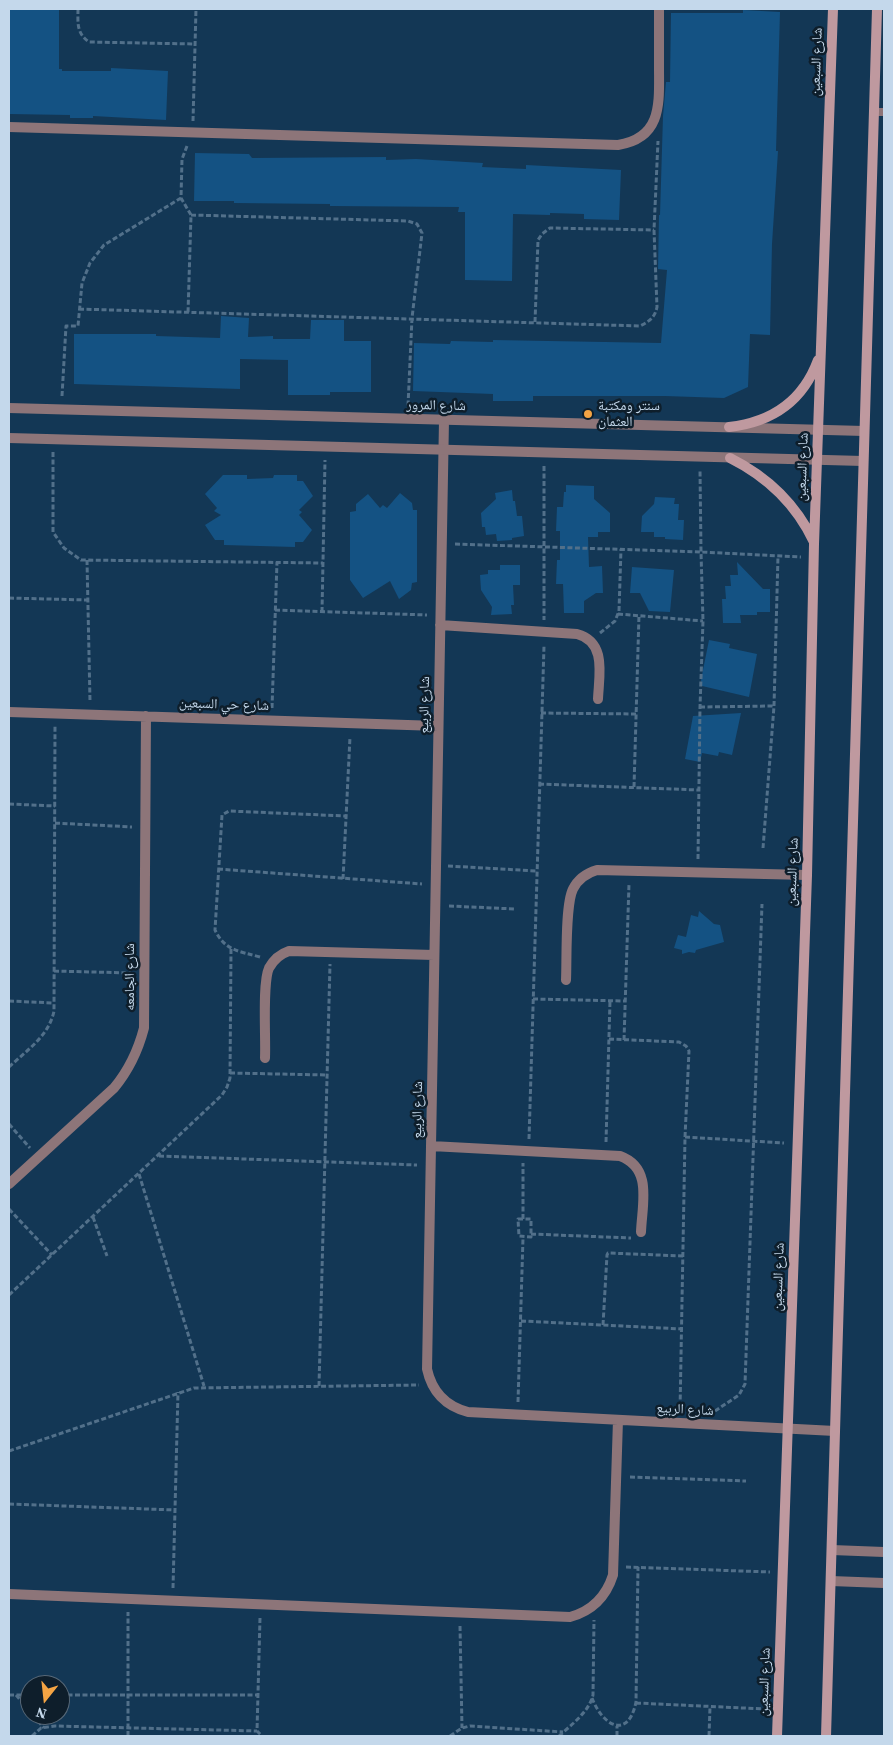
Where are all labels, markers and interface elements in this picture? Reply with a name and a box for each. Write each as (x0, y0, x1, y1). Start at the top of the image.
street label: شارع السبعين (807, 27, 827, 97)
street label: شارع المرور (406, 397, 466, 415)
place label: سنتر ومكتبة العثمان (598, 398, 660, 431)
marker: سنتر ومكتبة العثمان (582, 408, 594, 420)
street label: شارع السبعين (793, 432, 813, 502)
street label: شارع الربيع (416, 676, 434, 734)
street label: شارع حي السبعين (179, 695, 269, 715)
street label: شارع السبعين (783, 837, 803, 907)
street label: شارع الجامعه (122, 943, 138, 1011)
street label: شارع الربيع (409, 1081, 427, 1139)
street label: شارع السبعين (769, 1242, 789, 1312)
street label: شارع الربيع (656, 1400, 714, 1420)
street label: شارع السبعين (755, 1647, 775, 1717)
north arrow (20, 1675, 70, 1725)
text: N (33, 1702, 49, 1724)

